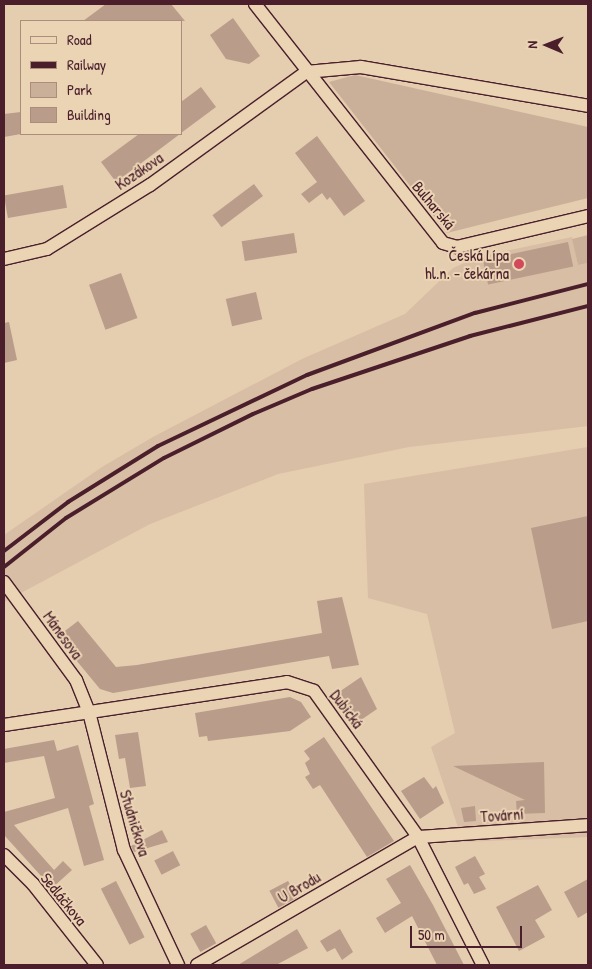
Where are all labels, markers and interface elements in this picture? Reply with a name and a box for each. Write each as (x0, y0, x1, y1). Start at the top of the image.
legend (20, 20, 182, 135)
north arrow (522, 20, 572, 70)
text: Road (67, 29, 92, 50)
text: N (522, 41, 541, 49)
text: Railway (67, 54, 106, 75)
text: Park (67, 79, 92, 100)
text: Building (67, 104, 111, 125)
street label: Kozákova (111, 148, 167, 194)
street label: Bulharská (408, 177, 460, 233)
place label: Česká Lípa hl.n. - čekárna (425, 245, 509, 283)
marker: Česká Lípa hl.n. - čekárna (513, 258, 525, 270)
street label: Mánesova (39, 607, 87, 663)
street label: Dubická (326, 686, 368, 732)
street label: Studničkova (116, 788, 154, 858)
street label: Tovární (480, 804, 524, 826)
street label: U Brodu (274, 867, 324, 907)
street label: Sedláčkova (37, 869, 91, 929)
scale bar (412, 916, 524, 948)
text: 50 m (418, 924, 445, 945)

